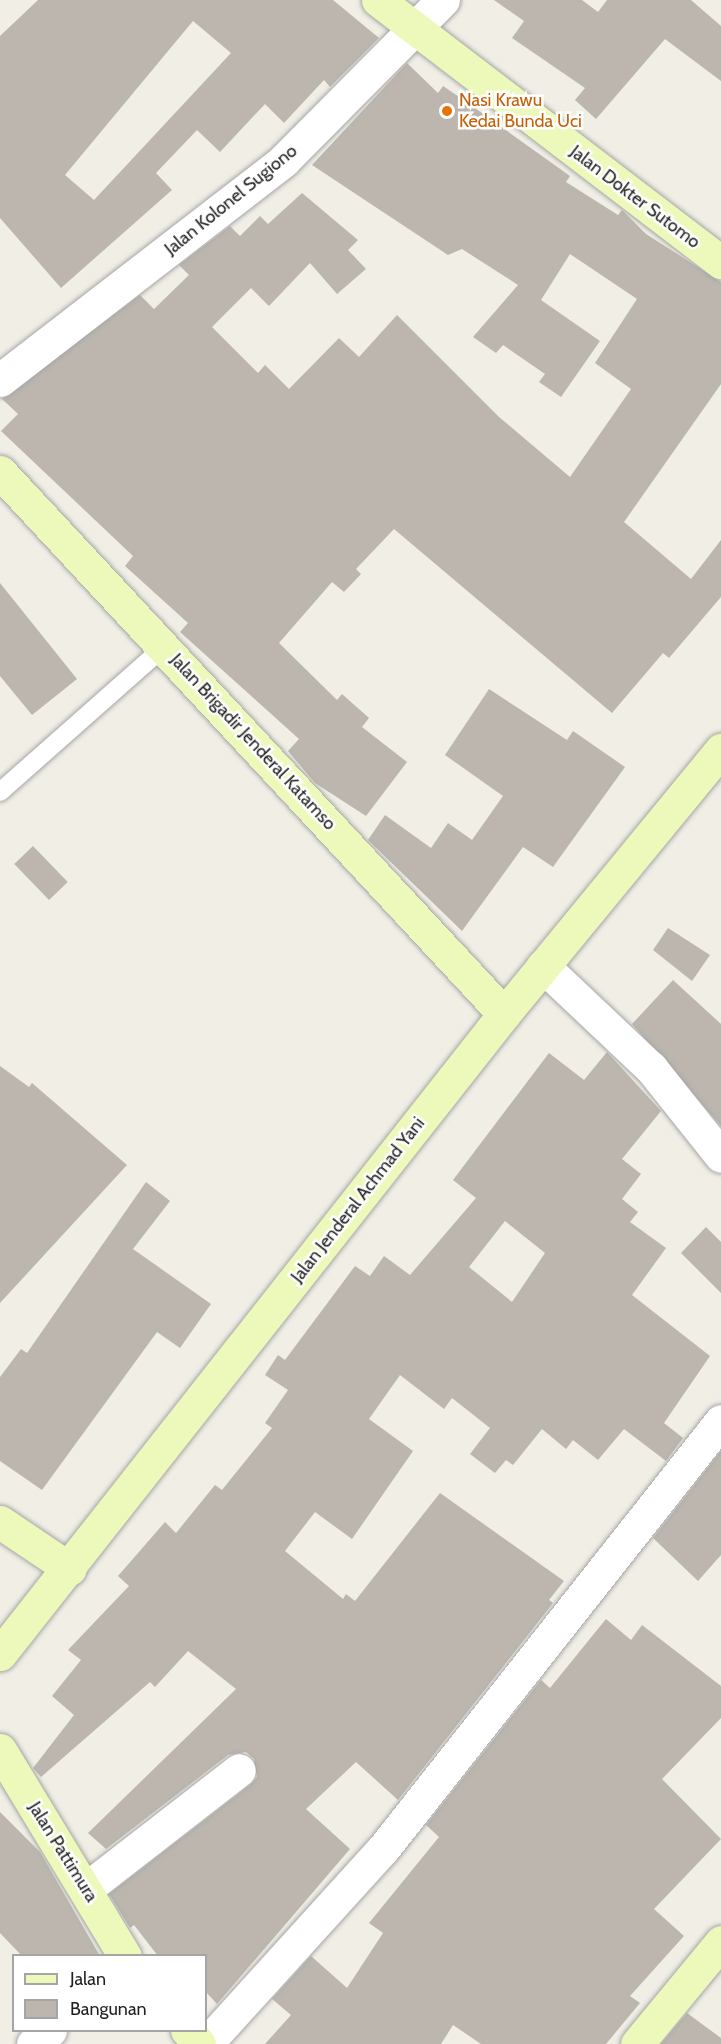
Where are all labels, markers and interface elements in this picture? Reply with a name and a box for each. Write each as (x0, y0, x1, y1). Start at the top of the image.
place label: Nasi Krawu Kedai Bunda Uci (459, 90, 582, 132)
marker: Nasi Krawu Kedai Bunda Uci (440, 104, 454, 118)
street label: Jalan Kolonel Sugiono (160, 140, 302, 260)
street label: Jalan Dokter Sutomo (566, 141, 704, 253)
street label: Jalan Brigadir Jenderal Katamso (166, 649, 340, 835)
street label: Jalan Jenderal Achmad Yani (287, 1113, 429, 1287)
street label: Jalan Pattimura (24, 1798, 102, 1906)
legend (12, 1954, 207, 2032)
text: Jalan (70, 1968, 106, 1990)
text: Bangunan (70, 1998, 147, 2020)

